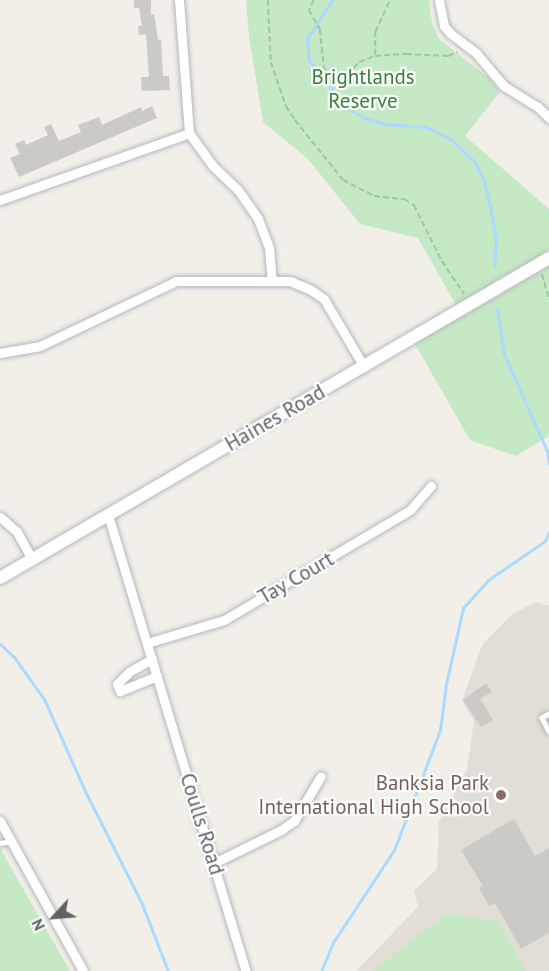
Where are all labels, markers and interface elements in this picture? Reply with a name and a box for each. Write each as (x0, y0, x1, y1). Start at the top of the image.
park label: Brightlands Reserve (311, 64, 415, 114)
street label: Haines Road (221, 379, 329, 457)
street label: Tay Court (253, 546, 339, 610)
street label: Coulls Road (175, 770, 229, 878)
place label: Banksia Park International High School (258, 770, 489, 820)
marker: Banksia Park International High School (494, 788, 508, 802)
north arrow (24, 887, 84, 947)
text: N (27, 916, 49, 934)

